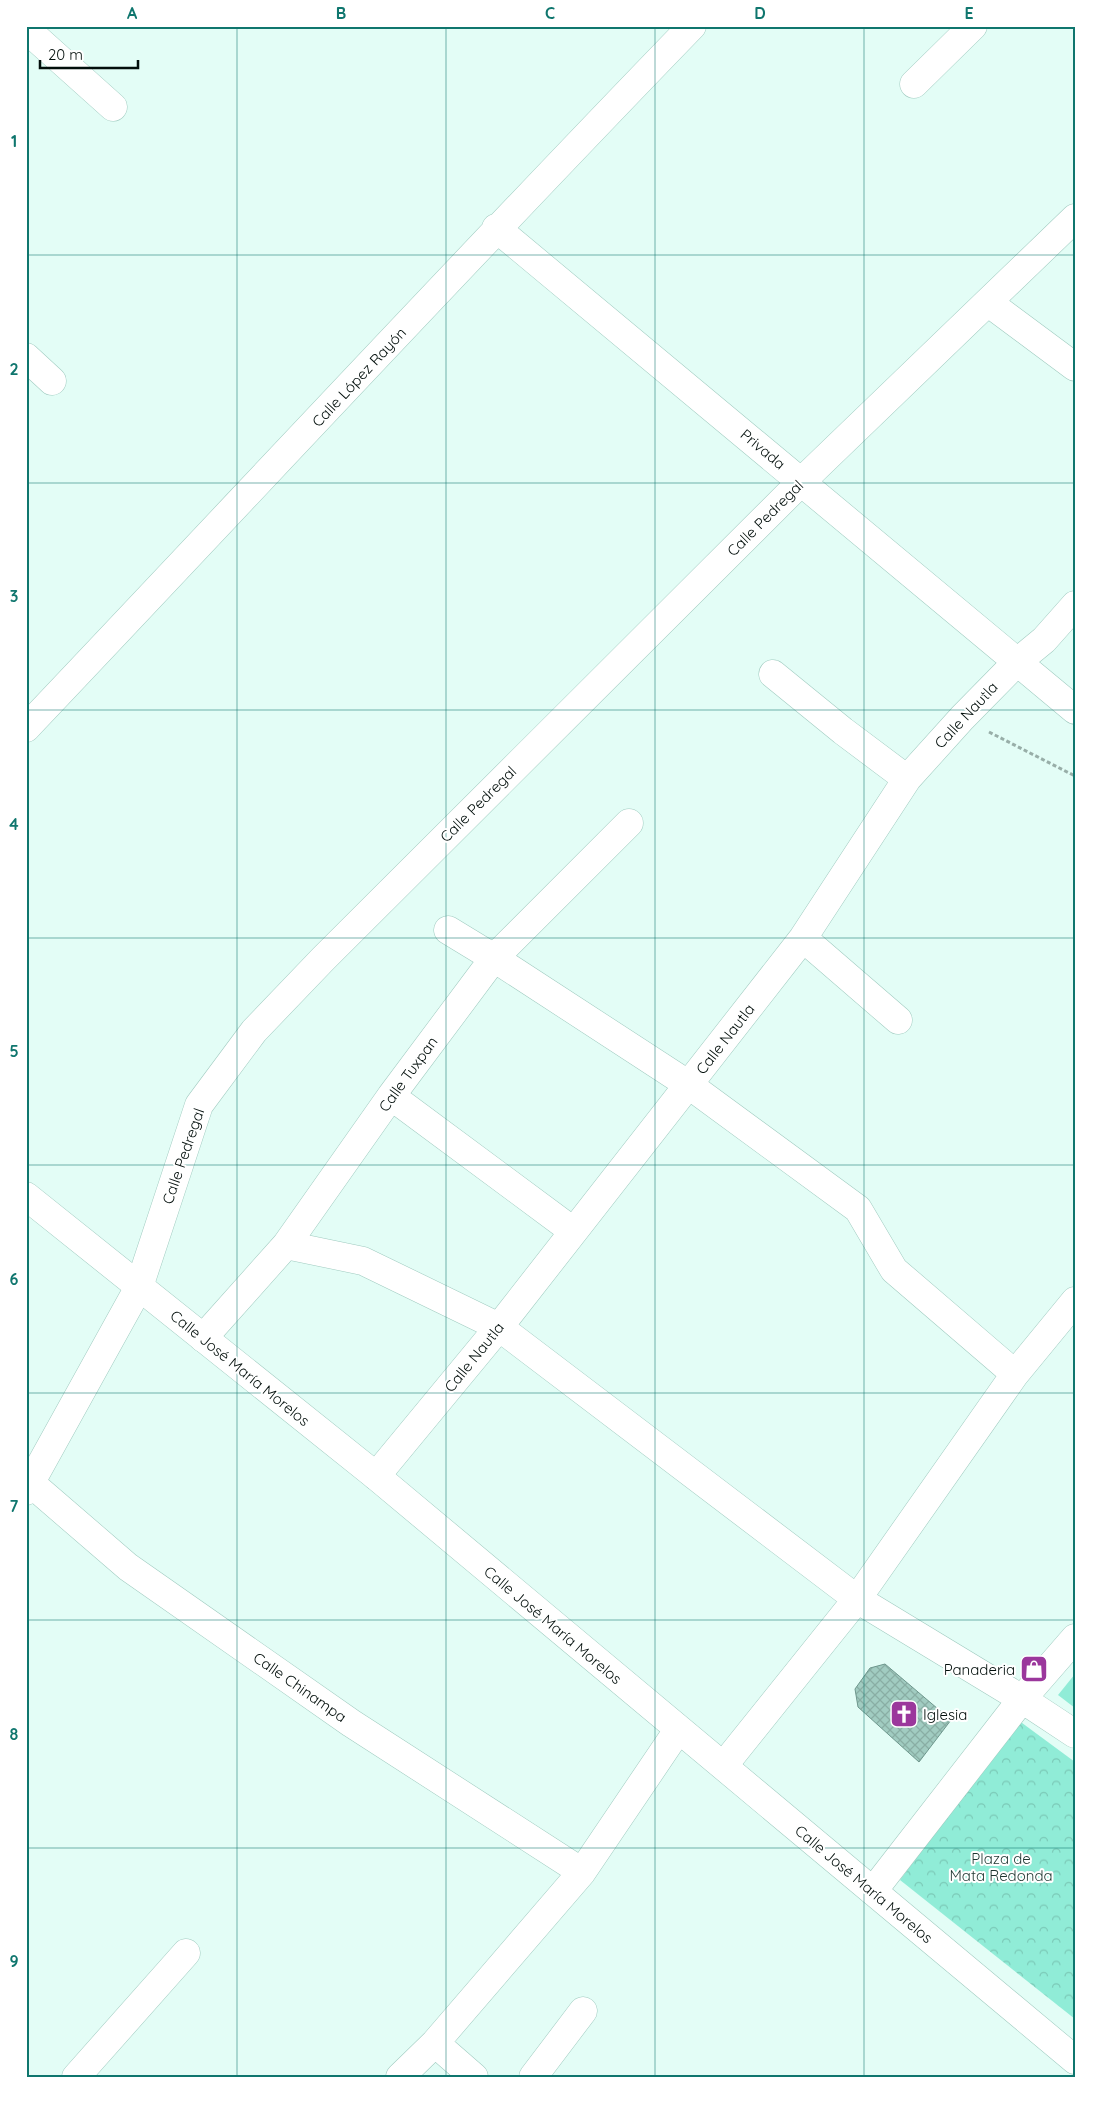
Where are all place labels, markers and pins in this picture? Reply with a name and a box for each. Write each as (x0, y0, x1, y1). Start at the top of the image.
shop icon: Panaderia (1019, 1654, 1049, 1684)
place label: Panaderia (944, 1660, 1015, 1679)
church icon: Iglesia (889, 1699, 919, 1729)
place label: Iglesia (923, 1705, 967, 1724)

